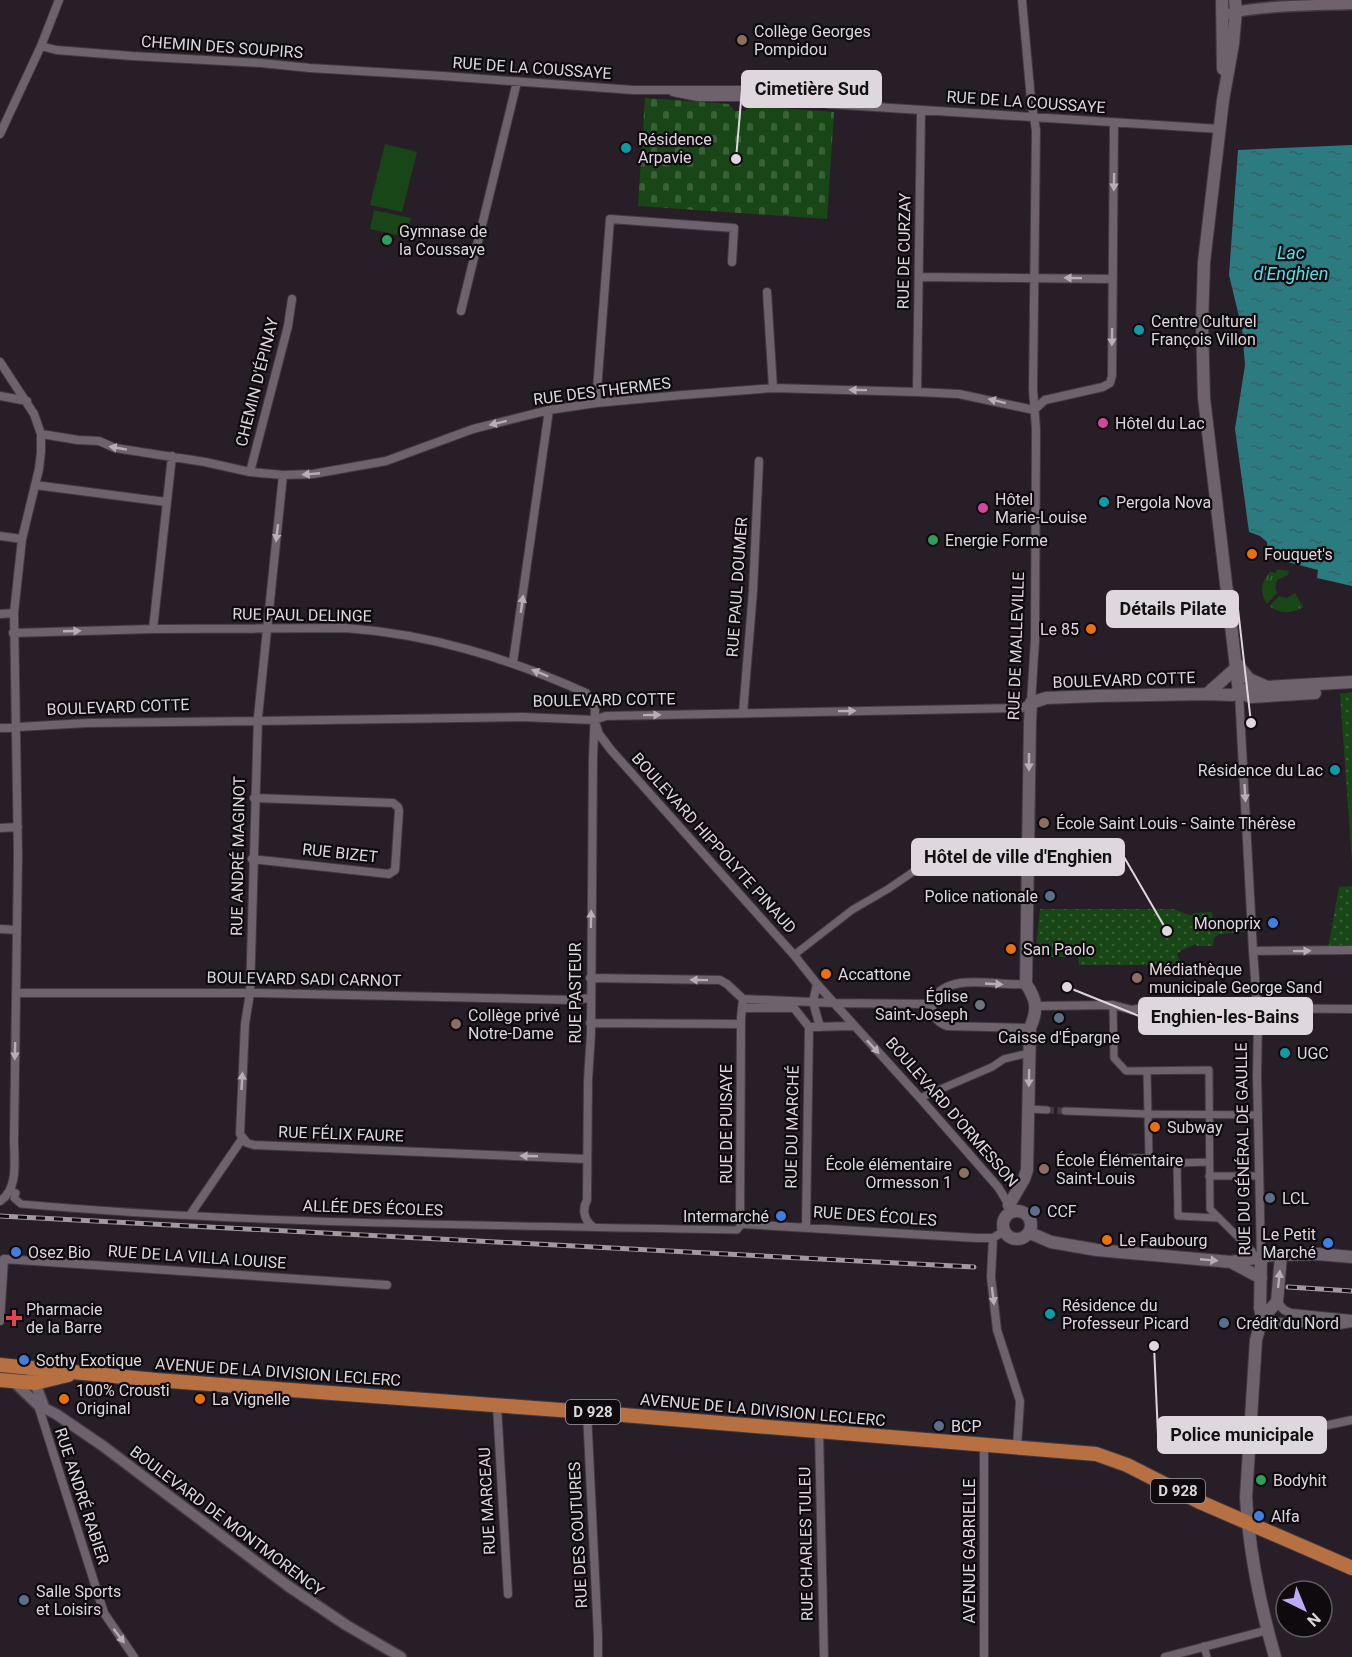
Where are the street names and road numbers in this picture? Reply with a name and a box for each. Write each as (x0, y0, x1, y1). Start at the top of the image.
street label: CHEMIN DES SOUPIRS (140, 32, 304, 62)
street label: RUE DE LA COUSSAYE (452, 53, 612, 83)
street label: RUE DE LA COUSSAYE (946, 87, 1106, 117)
street label: RUE DE CURZAY (893, 192, 915, 309)
street label: CHEMIN D'ÉPINAY (232, 315, 282, 448)
street label: RUE DES THERMES (532, 373, 672, 409)
street label: RUE PAUL DOUMER (723, 516, 751, 658)
street label: RUE DE MALLEVILLE (1004, 571, 1028, 721)
street label: RUE PAUL DELINGE (232, 604, 372, 626)
street label: BOULEVARD COTTE (1052, 668, 1196, 692)
street label: BOULEVARD COTTE (532, 689, 676, 711)
street label: BOULEVARD COTTE (46, 695, 190, 719)
street label: BOULEVARD HIPPOLYTE PINAUD (628, 749, 800, 937)
street label: RUE ANDRÉ MAGINOT (227, 775, 249, 936)
street label: RUE BIZET (301, 840, 379, 866)
street label: RUE PASTEUR (566, 942, 585, 1044)
street label: BOULEVARD SADI CARNOT (207, 968, 402, 990)
street label: BOULEVARD D'ORMESSON (882, 1033, 1022, 1191)
street label: RUE DU GÉNÉRAL DE GAULLE (1232, 1042, 1254, 1256)
street label: RUE DE PUISAYE (717, 1064, 736, 1184)
street label: RUE DU MARCHÉ (781, 1065, 803, 1189)
street label: RUE FÉLIX FAURE (278, 1122, 404, 1146)
street label: ALLÉE DES ÉCOLES (302, 1196, 444, 1220)
street label: RUE DES ÉCOLES (812, 1202, 938, 1230)
street label: RUE DE LA VILLA LOUISE (107, 1241, 287, 1273)
street label: AVENUE DE LA DIVISION LECLERC (154, 1354, 402, 1390)
street label: AVENUE DE LA DIVISION LECLERC (639, 1390, 887, 1430)
road number: D 928 (566, 1400, 620, 1424)
street label: RUE ANDRÉ RABIER (51, 1425, 113, 1567)
street label: BOULEVARD DE MONTMORENCY (126, 1442, 328, 1600)
street label: RUE MARCEAU (475, 1447, 499, 1555)
street label: RUE DES COUTURES (565, 1461, 591, 1609)
street label: RUE CHARLES TULEU (795, 1467, 817, 1621)
street label: AVENUE GABRIELLE (960, 1479, 979, 1623)
road number: D 928 (1151, 1479, 1205, 1503)

